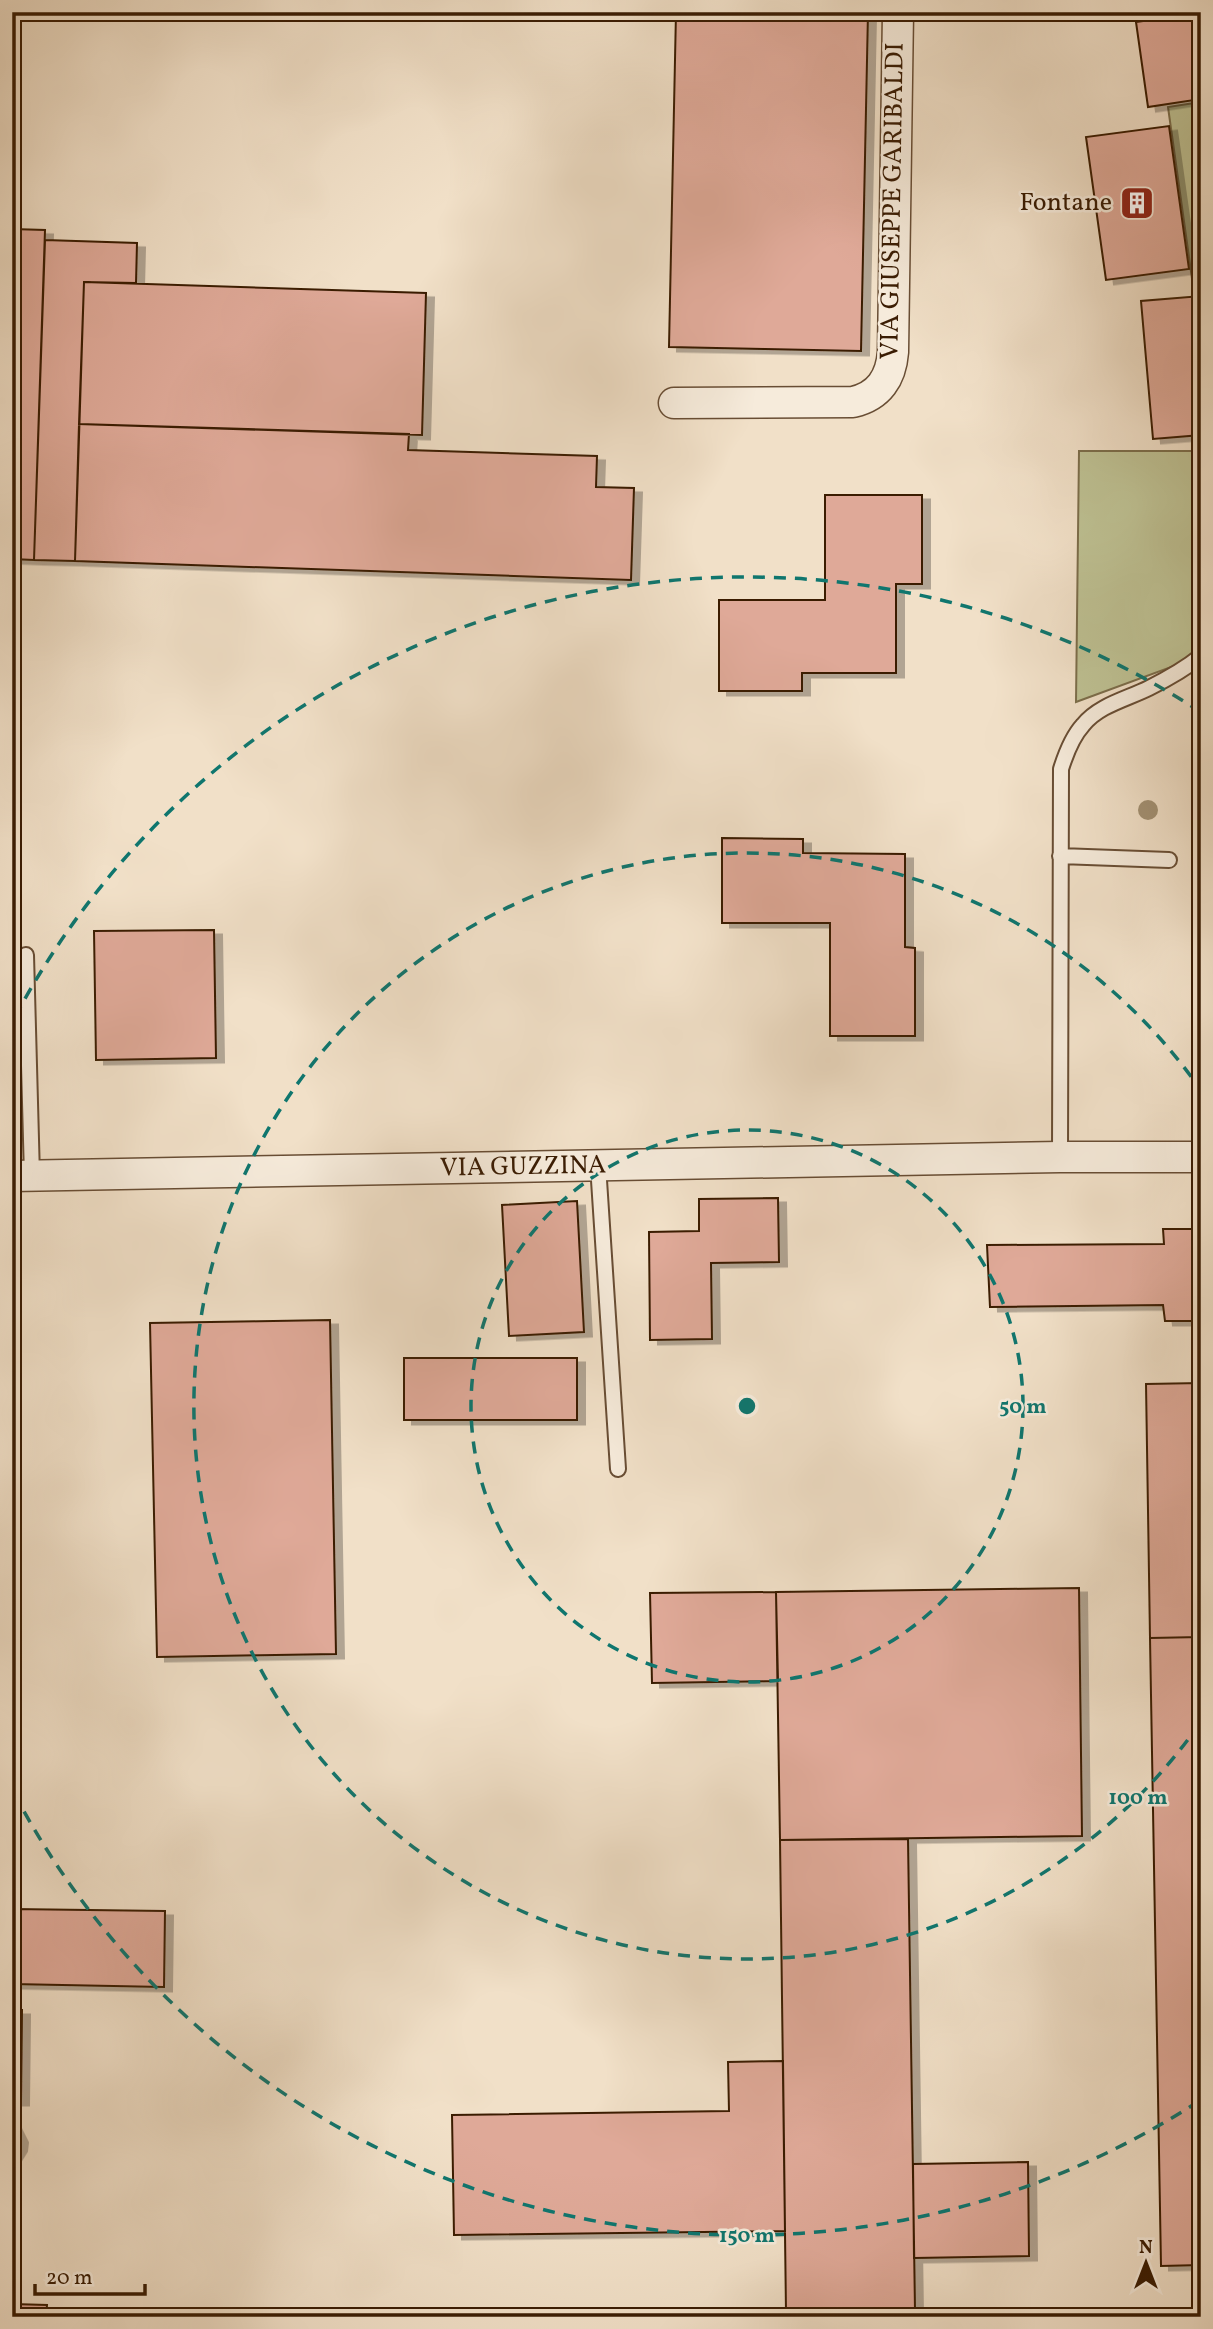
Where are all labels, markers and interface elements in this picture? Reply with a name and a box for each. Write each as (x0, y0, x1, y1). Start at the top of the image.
street label: VIA GIUSEPPE GARIBALDI (872, 42, 914, 360)
building icon: Fontane (1118, 184, 1156, 222)
place label: Fontane (1019, 185, 1112, 221)
street label: VIA GUZZINA (440, 1148, 606, 1186)
text: 50 m (999, 1393, 1047, 1422)
centre of rings (735, 1394, 759, 1418)
text: 100 m (1108, 1784, 1168, 1813)
text: 150 m (719, 2222, 775, 2251)
north arrow (1112, 2228, 1182, 2298)
text: N (1139, 2235, 1153, 2261)
scale bar (35, 2252, 145, 2296)
text: 20 m (46, 2264, 92, 2293)

